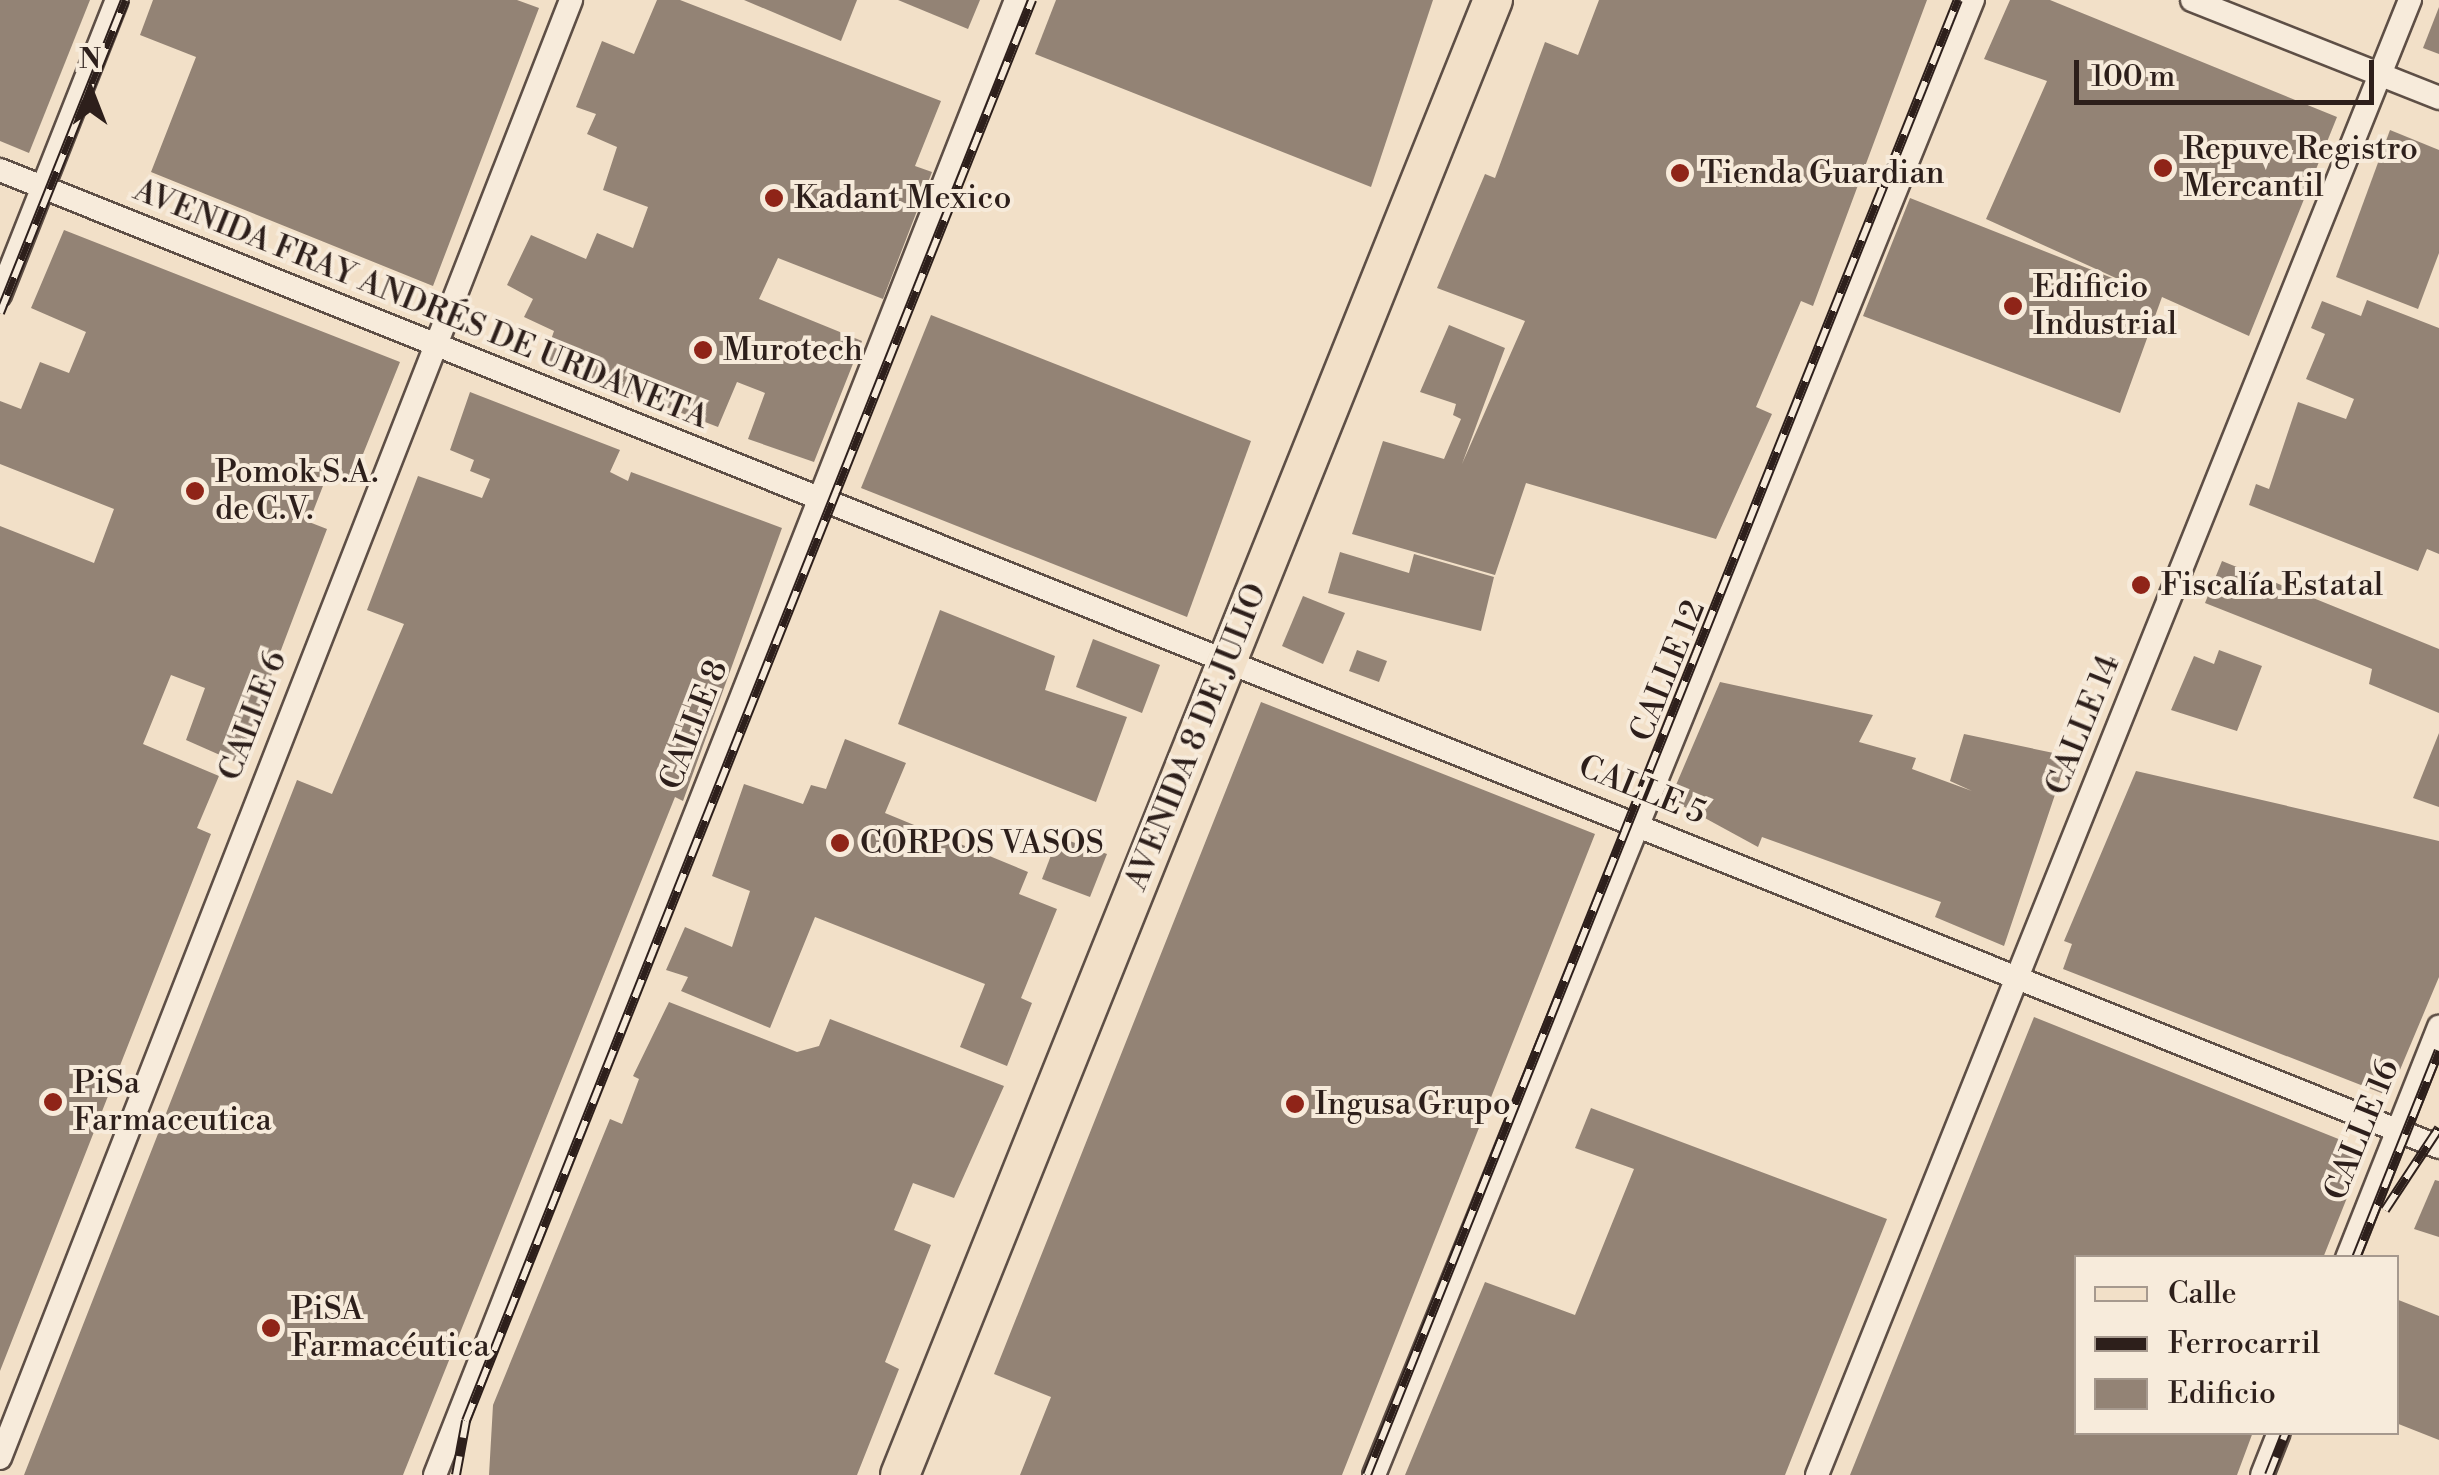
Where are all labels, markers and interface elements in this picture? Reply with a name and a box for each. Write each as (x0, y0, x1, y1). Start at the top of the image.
north arrow (40, 40, 140, 140)
scale bar (2079, 40, 2379, 102)
text: N (79, 42, 101, 77)
text: 100 m (2091, 58, 2175, 96)
place label: Repuve Registro Mercantil (2183, 131, 2418, 206)
place label: Tienda Guardian (1700, 154, 1945, 192)
marker: Repuve Registro Mercantil (2152, 157, 2174, 179)
marker: Tienda Guardian (1669, 162, 1691, 184)
street label: AVENIDA FRAY ANDRÉS DE URDANETA (128, 171, 714, 437)
place label: Kadant Mexico (794, 179, 1011, 217)
marker: Kadant Mexico (763, 187, 785, 209)
place label: Edificio Industrial (2033, 269, 2177, 344)
marker: Edificio Industrial (2002, 295, 2024, 317)
place label: Murotech (723, 331, 863, 369)
marker: Murotech (692, 339, 714, 361)
place label: Pomok S.A. de C.V. (215, 454, 378, 529)
marker: Pomok S.A. de C.V. (184, 480, 206, 502)
place label: Fiscalía Estatal (2161, 566, 2383, 604)
marker: Fiscalía Estatal (2130, 574, 2152, 596)
street label: AVENIDA 8 DE JULIO (1117, 578, 1275, 896)
street label: CALLE 12 (1622, 595, 1714, 747)
street label: CALLE 6 (211, 646, 295, 786)
street label: CALLE 14 (2038, 649, 2128, 801)
street label: CALLE 8 (652, 655, 736, 795)
street label: CALLE 5 (1573, 747, 1711, 833)
place label: CORPOS VASOS (860, 824, 1104, 862)
marker: CORPOS VASOS (829, 832, 851, 854)
street label: CALLE 16 (2316, 1054, 2408, 1206)
place label: PiSa Farmaceutica (73, 1065, 272, 1140)
place label: Ingusa Grupo (1315, 1085, 1511, 1123)
marker: PiSa Farmaceutica (42, 1091, 64, 1113)
marker: Ingusa Grupo (1284, 1093, 1306, 1115)
legend (2074, 1255, 2399, 1435)
text: Calle (2168, 1275, 2237, 1313)
place label: PiSA Farmacéutica (291, 1291, 490, 1366)
marker: PiSA Farmacéutica (260, 1317, 282, 1339)
text: Ferrocarril (2168, 1325, 2320, 1363)
text: Edificio (2168, 1375, 2276, 1413)

